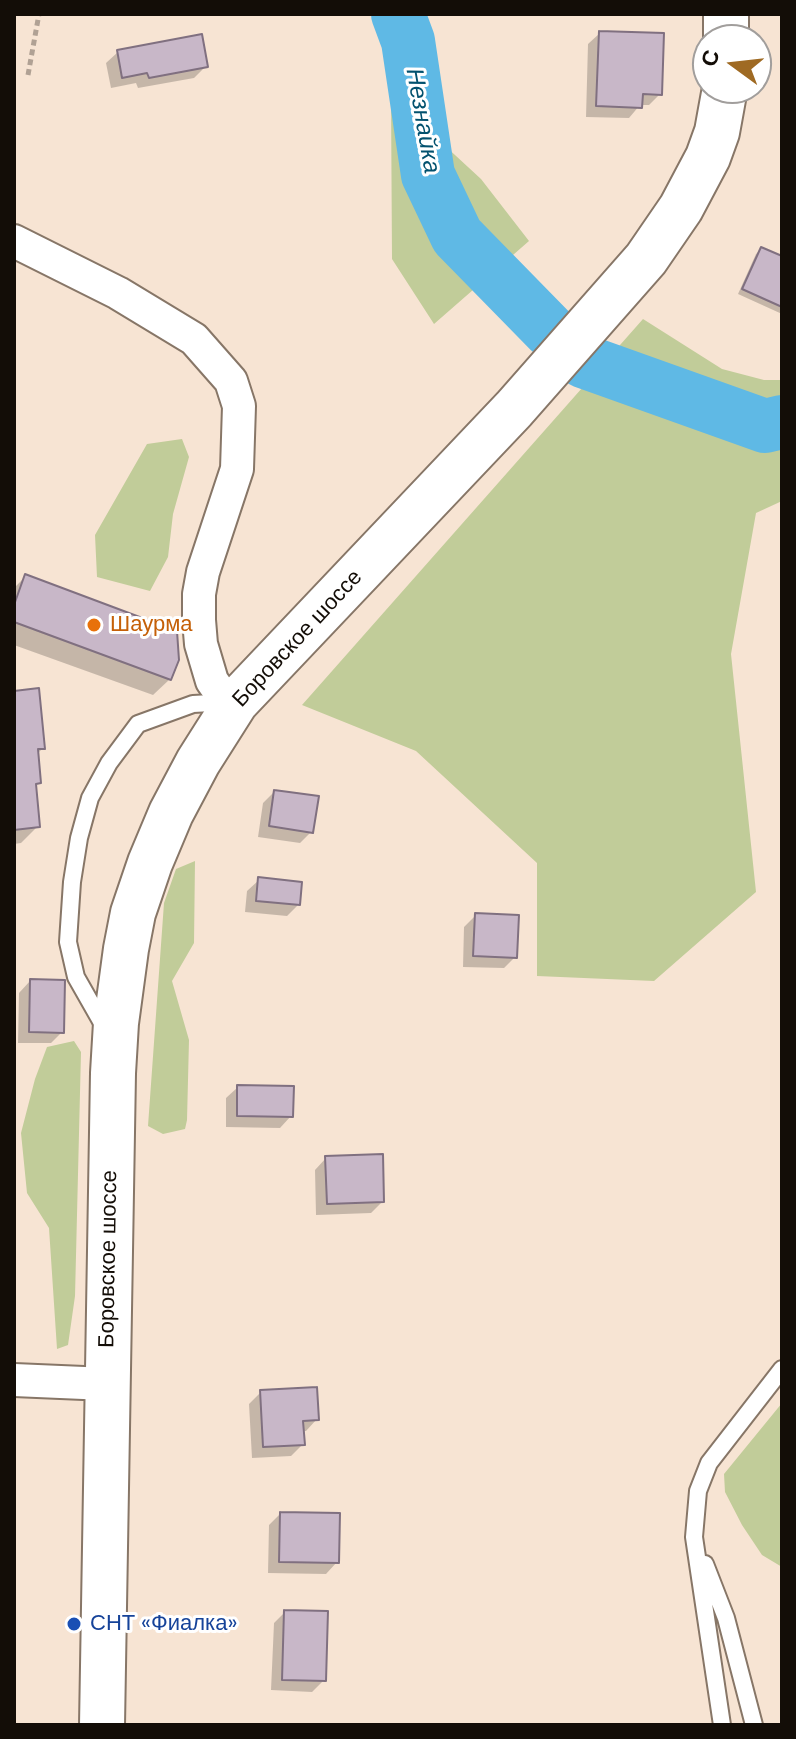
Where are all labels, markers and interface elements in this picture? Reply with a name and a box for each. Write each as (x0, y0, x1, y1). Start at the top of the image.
north arrow (692, 24, 772, 104)
text: С (694, 47, 726, 70)
water label: Незнайка (399, 66, 445, 176)
street label: Боровское шоссе (228, 565, 368, 713)
place label: Шаурма (110, 612, 192, 638)
marker: Шаурма (85, 616, 103, 634)
street label: Боровское шоссе (94, 1170, 124, 1348)
place label: СНТ «Фиалка» (90, 1611, 237, 1637)
marker: СНТ «Фиалка» (65, 1615, 83, 1633)

